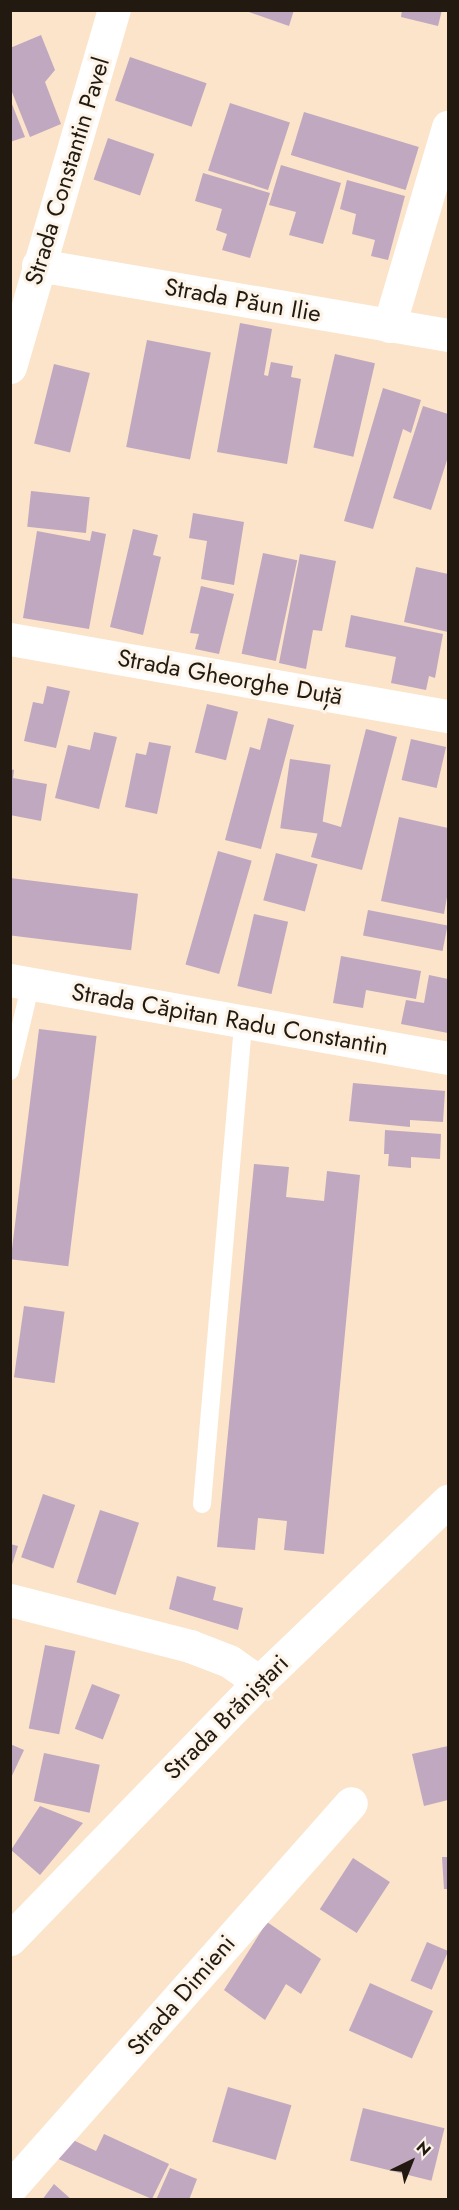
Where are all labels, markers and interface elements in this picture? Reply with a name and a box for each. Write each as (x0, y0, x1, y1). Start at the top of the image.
street label: Strada Constantin Pavel (19, 54, 115, 288)
street label: Strada Păun Ilie (163, 272, 323, 328)
street label: Strada Gheorghe Duță (115, 643, 345, 711)
street label: Strada Căpitan Radu Constantin (69, 977, 391, 1061)
street label: Strada Brăniștari (158, 1649, 294, 1785)
street label: Strada Dimieni (121, 1929, 241, 2061)
north arrow (381, 2132, 441, 2192)
text: N (411, 2136, 436, 2161)

